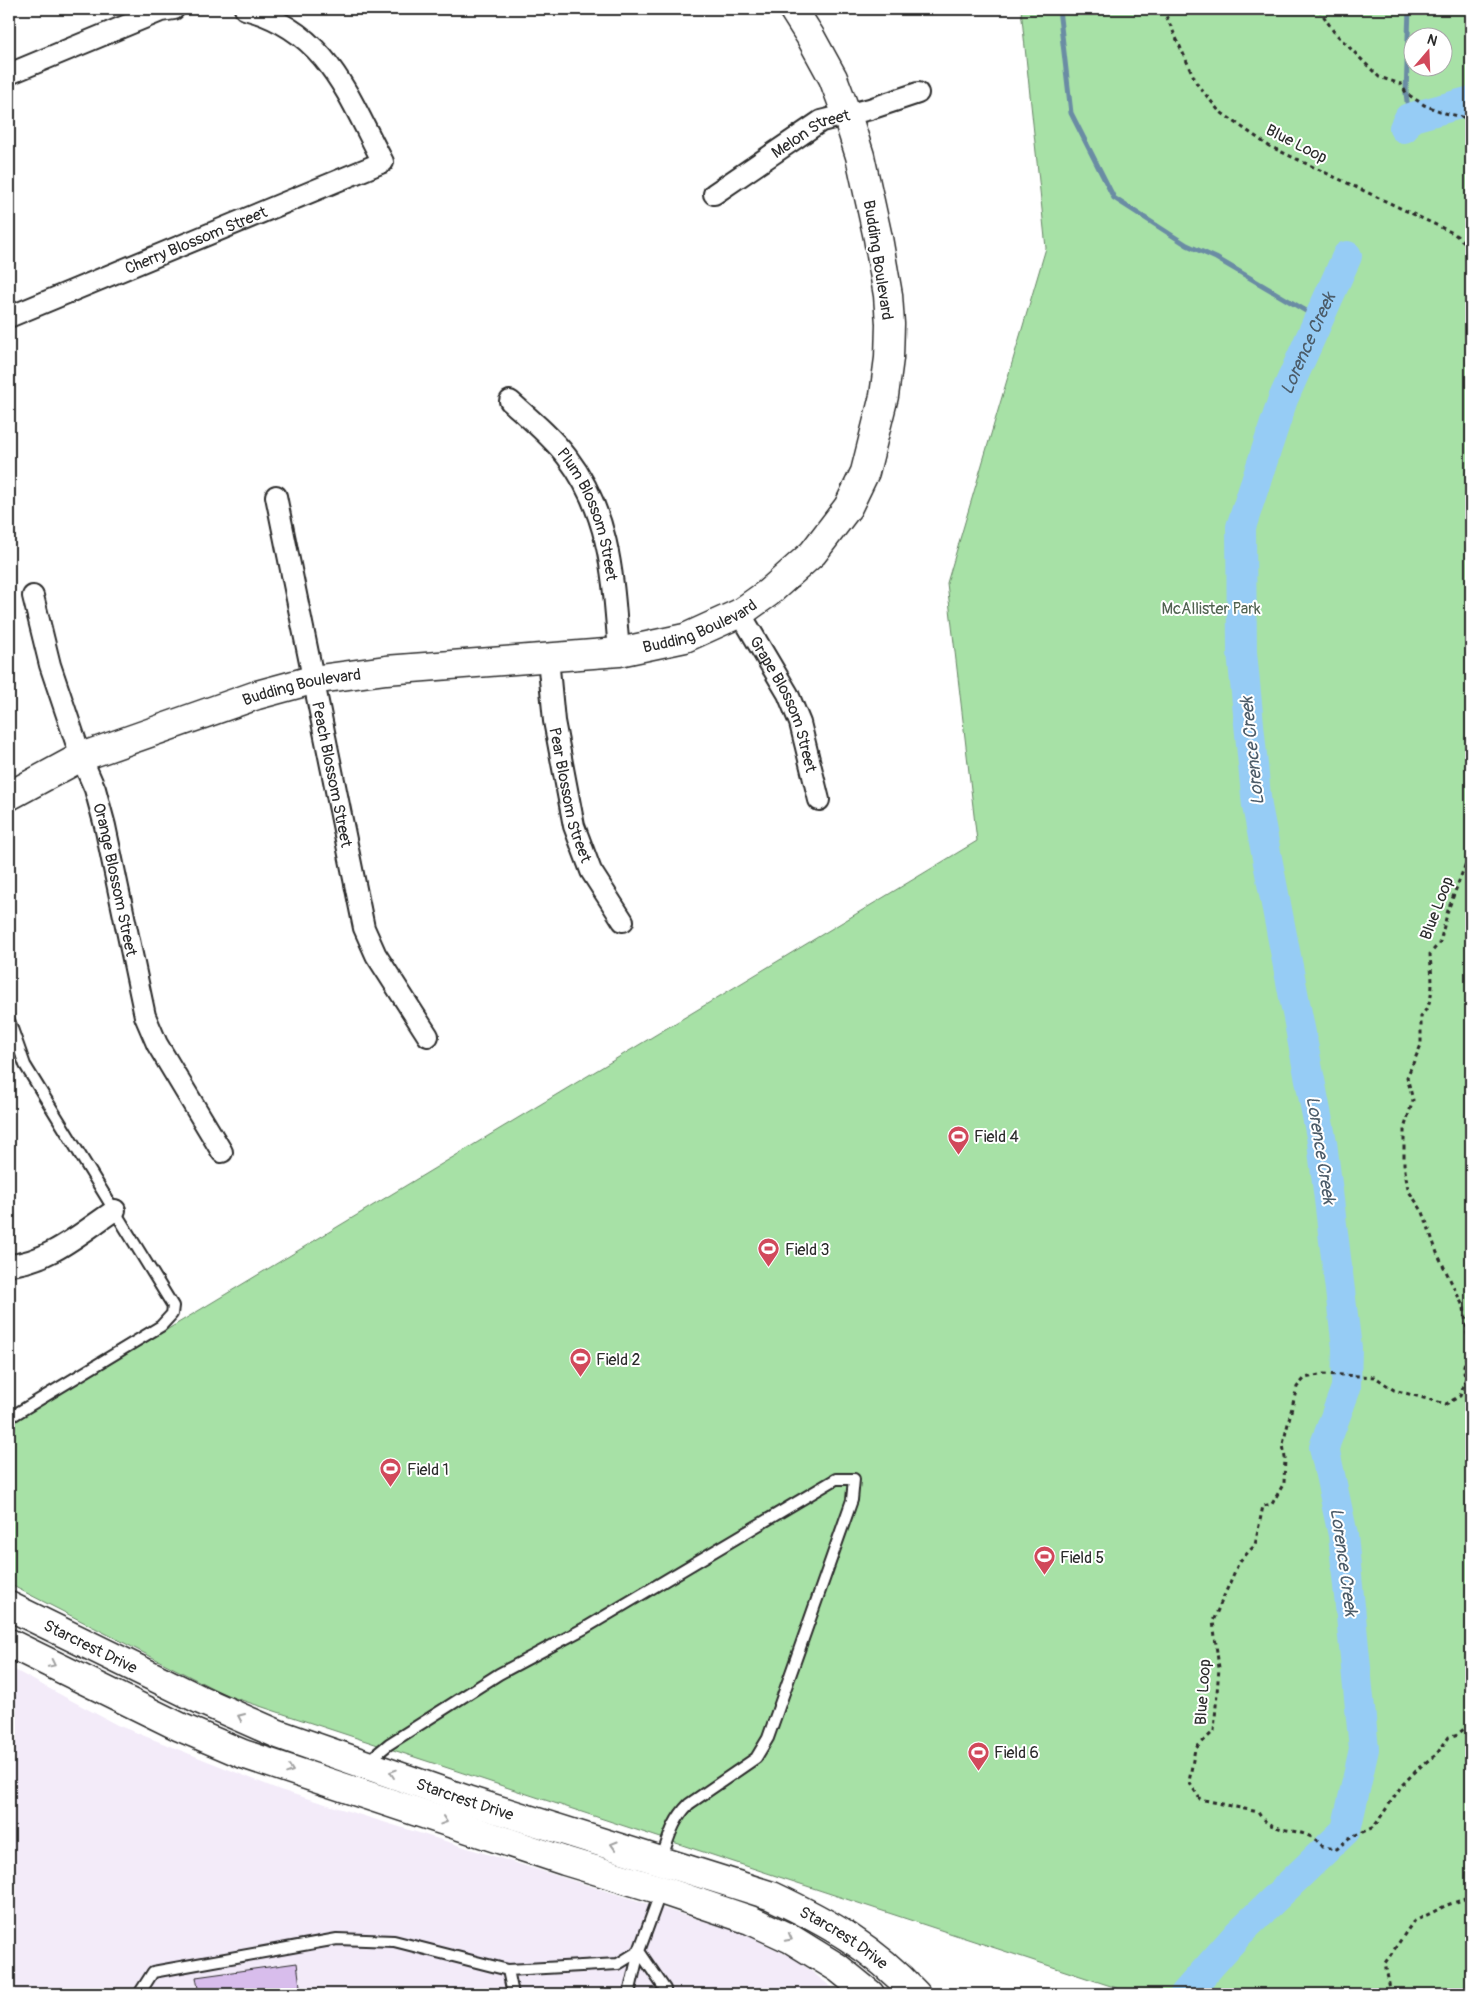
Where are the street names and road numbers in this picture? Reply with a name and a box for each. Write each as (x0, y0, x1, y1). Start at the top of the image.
street label: Melon Street (768, 105, 853, 163)
street label: Blue Loop (1263, 120, 1331, 168)
street label: Budding Boulevard (859, 199, 897, 322)
street label: Cherry Blossom Street (122, 202, 271, 279)
street label: Plum Blossom Street (553, 444, 622, 583)
street label: Budding Boulevard (641, 595, 761, 658)
street label: Grape Blossom Street (745, 633, 821, 775)
street label: Budding Boulevard (240, 664, 362, 710)
street label: Peach Blossom Street (307, 700, 356, 850)
street label: Pear Blossom Street (544, 726, 596, 866)
street label: Orange Blossom Street (88, 801, 141, 959)
street label: Blue Loop (1416, 874, 1458, 943)
street label: Starcrest Drive (40, 1616, 140, 1678)
street label: Blue Loop (1191, 1658, 1215, 1726)
street label: Starcrest Drive (413, 1774, 516, 1825)
street label: Starcrest Drive (796, 1902, 892, 1974)

